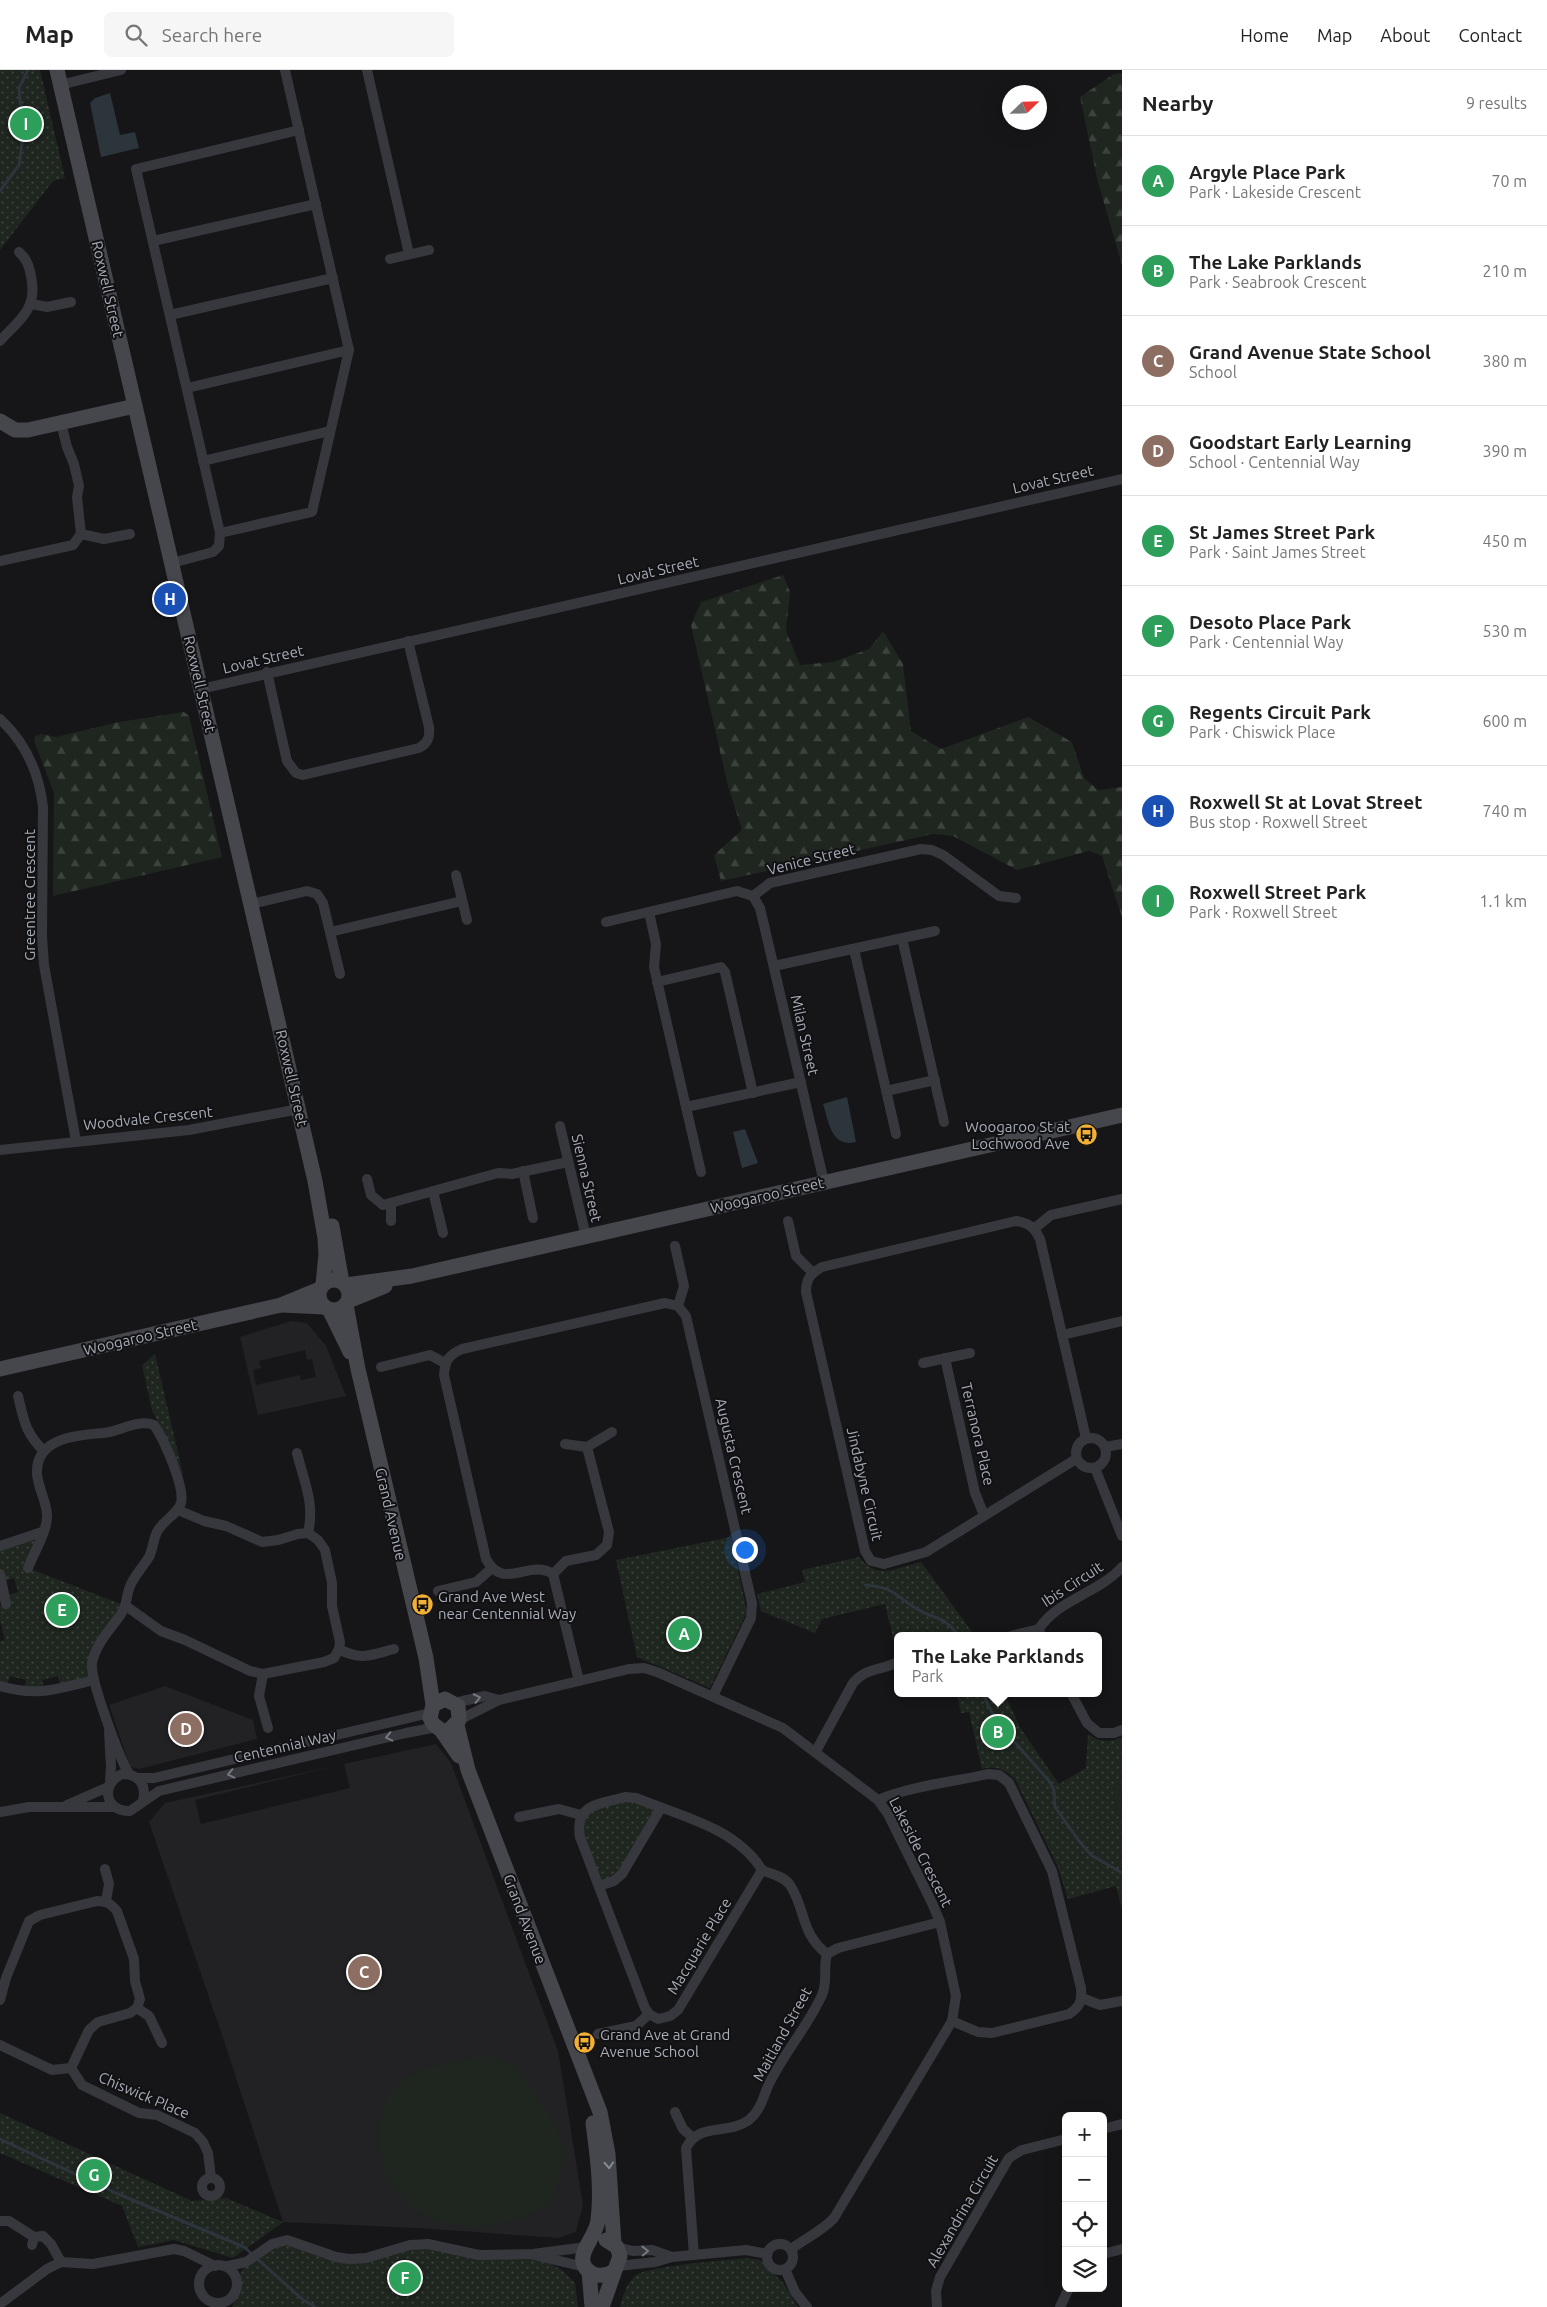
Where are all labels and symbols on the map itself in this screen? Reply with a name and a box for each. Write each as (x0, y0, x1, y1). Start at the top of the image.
north arrow (1002, 85, 1047, 130)
pin: I (10, 105, 42, 143)
street label: Roxwell Street (89, 239, 127, 339)
street label: Lovat Street (1011, 461, 1095, 497)
street label: Lovat Street (616, 552, 700, 588)
pin: H (154, 580, 186, 618)
street label: Roxwell Street (181, 634, 219, 734)
street label: Lovat Street (221, 641, 305, 677)
street label: Greentree Crescent (21, 829, 38, 961)
street label: Venice Street (765, 840, 857, 878)
street label: Milan Street (787, 993, 823, 1077)
street label: Roxwell Street (273, 1028, 311, 1128)
street label: Woodvale Crescent (82, 1103, 214, 1133)
place label: Woogaroo St at Lochwood Ave (965, 1118, 1070, 1152)
bus stop icon: Woogaroo St at Lochwood Ave (1074, 1123, 1098, 1147)
street label: Sienna Street (569, 1132, 605, 1224)
street label: Woogaroo Street (709, 1174, 826, 1216)
street label: Woogaroo Street (82, 1316, 199, 1358)
street label: Terranora Place (958, 1381, 998, 1487)
street label: Augusta Crescent (712, 1396, 756, 1516)
street label: Jindabyne Circuit (844, 1426, 886, 1542)
street label: Grand Avenue (372, 1466, 410, 1562)
your location (732, 1537, 758, 1563)
street label: Ibis Circuit (1038, 1558, 1106, 1610)
place label: Grand Ave West near Centennial Way (438, 1588, 576, 1622)
pin: E (46, 1591, 78, 1629)
bus stop icon: Grand Ave West near Centennial Way (410, 1593, 434, 1617)
pin: A (668, 1615, 700, 1653)
one-way arrow (472, 1693, 481, 1704)
pin: D (170, 1710, 202, 1748)
pin: B (982, 1713, 1014, 1751)
street label: Centennial Way (232, 1726, 338, 1766)
one-way arrow (384, 1731, 393, 1742)
one-way arrow (226, 1768, 235, 1779)
street label: Lakeside Crescent (886, 1794, 956, 1910)
street label: Grand Avenue (500, 1872, 550, 1966)
street label: Macquarie Place (663, 1895, 735, 1997)
pin: C (348, 1953, 380, 1991)
street label: Maitland Street (749, 1984, 815, 2084)
place label: Grand Ave at Grand Avenue School (600, 2026, 730, 2060)
bus stop icon: Grand Ave at Grand Avenue School (572, 2031, 596, 2055)
street label: Chiswick Place (96, 2068, 192, 2122)
street label: Alexandrina Circuit (923, 2152, 1001, 2270)
pin: G (78, 2156, 110, 2194)
one-way arrow (603, 2161, 614, 2169)
one-way arrow (641, 2246, 649, 2256)
pin: F (389, 2259, 421, 2297)

